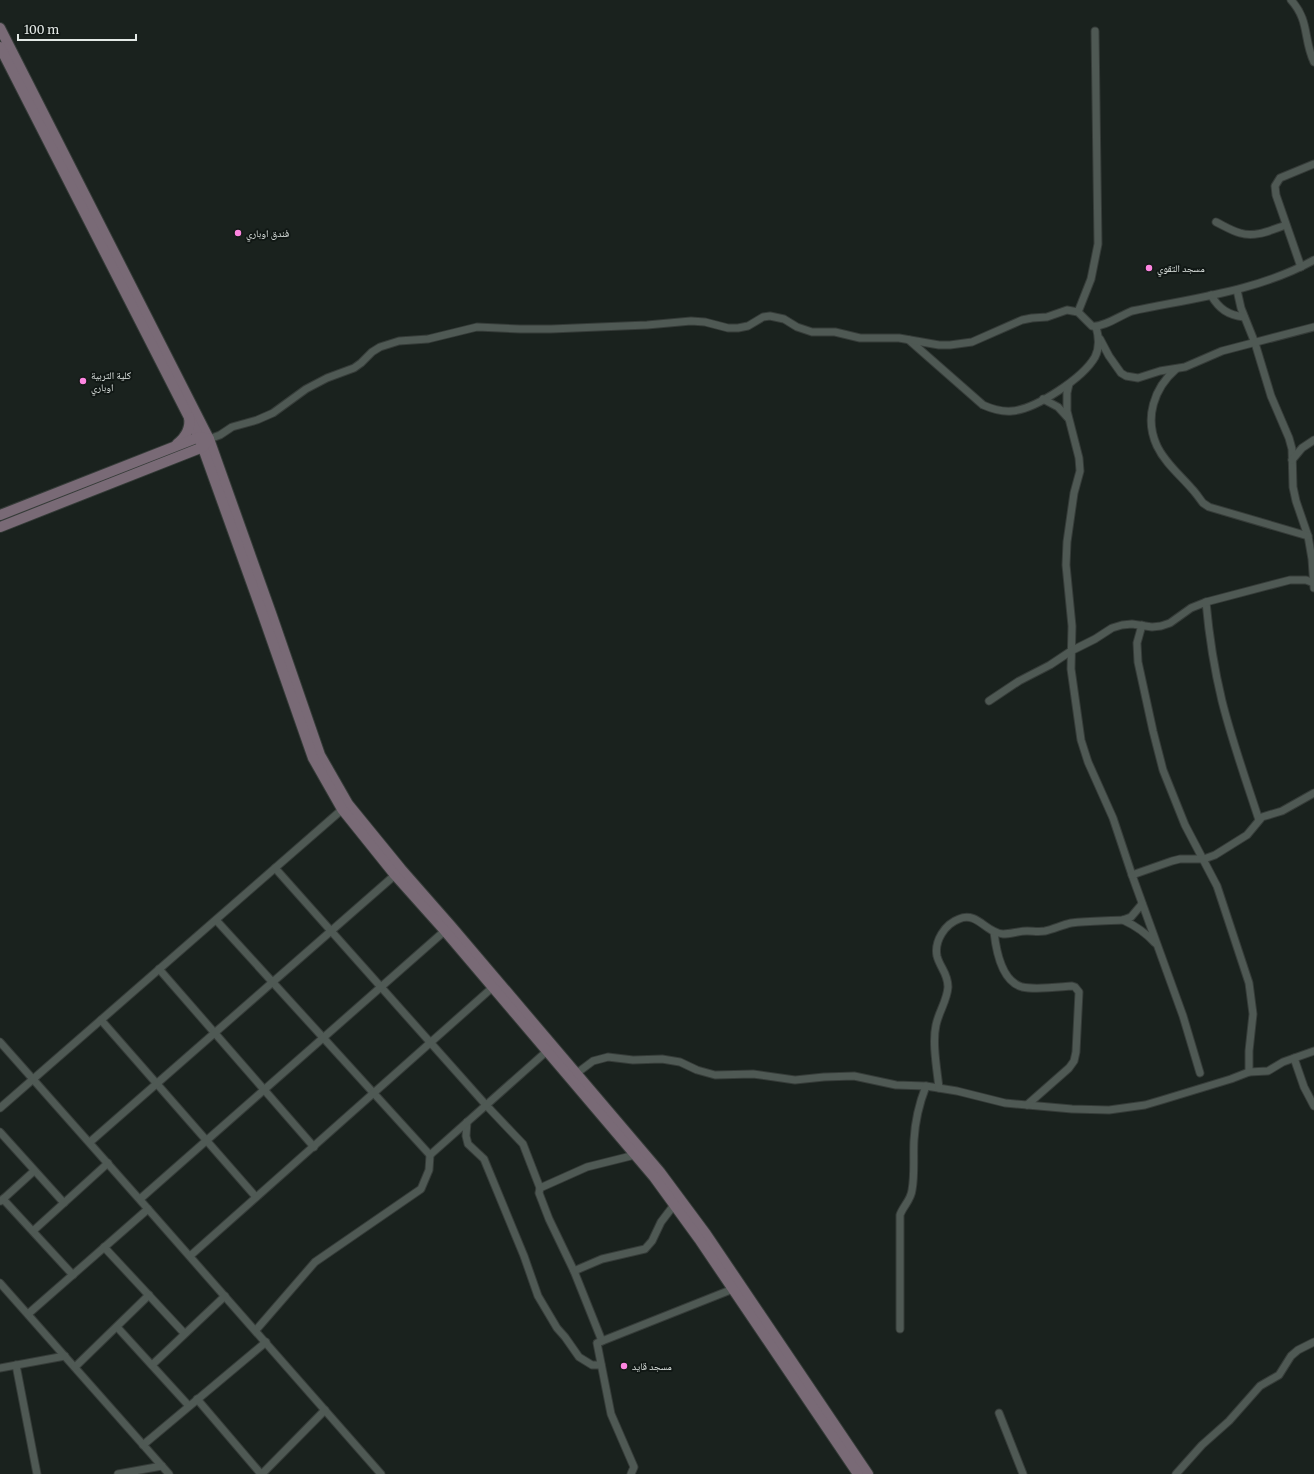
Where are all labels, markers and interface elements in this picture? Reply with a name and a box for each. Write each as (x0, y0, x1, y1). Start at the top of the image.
scale bar (18, 16, 136, 42)
text: 100 m (24, 22, 59, 37)
place label: فندق اوباري (246, 227, 289, 242)
marker: فندق اوباري (233, 228, 243, 238)
place label: مسجد التقوي (1157, 262, 1205, 277)
marker: مسجد التقوي (1144, 263, 1154, 273)
place label: كلية التربية اوباري (91, 369, 131, 396)
marker: كلية التربية اوباري (78, 376, 88, 386)
place label: مسجد قايد (632, 1360, 672, 1373)
marker: مسجد قايد (619, 1361, 629, 1371)

